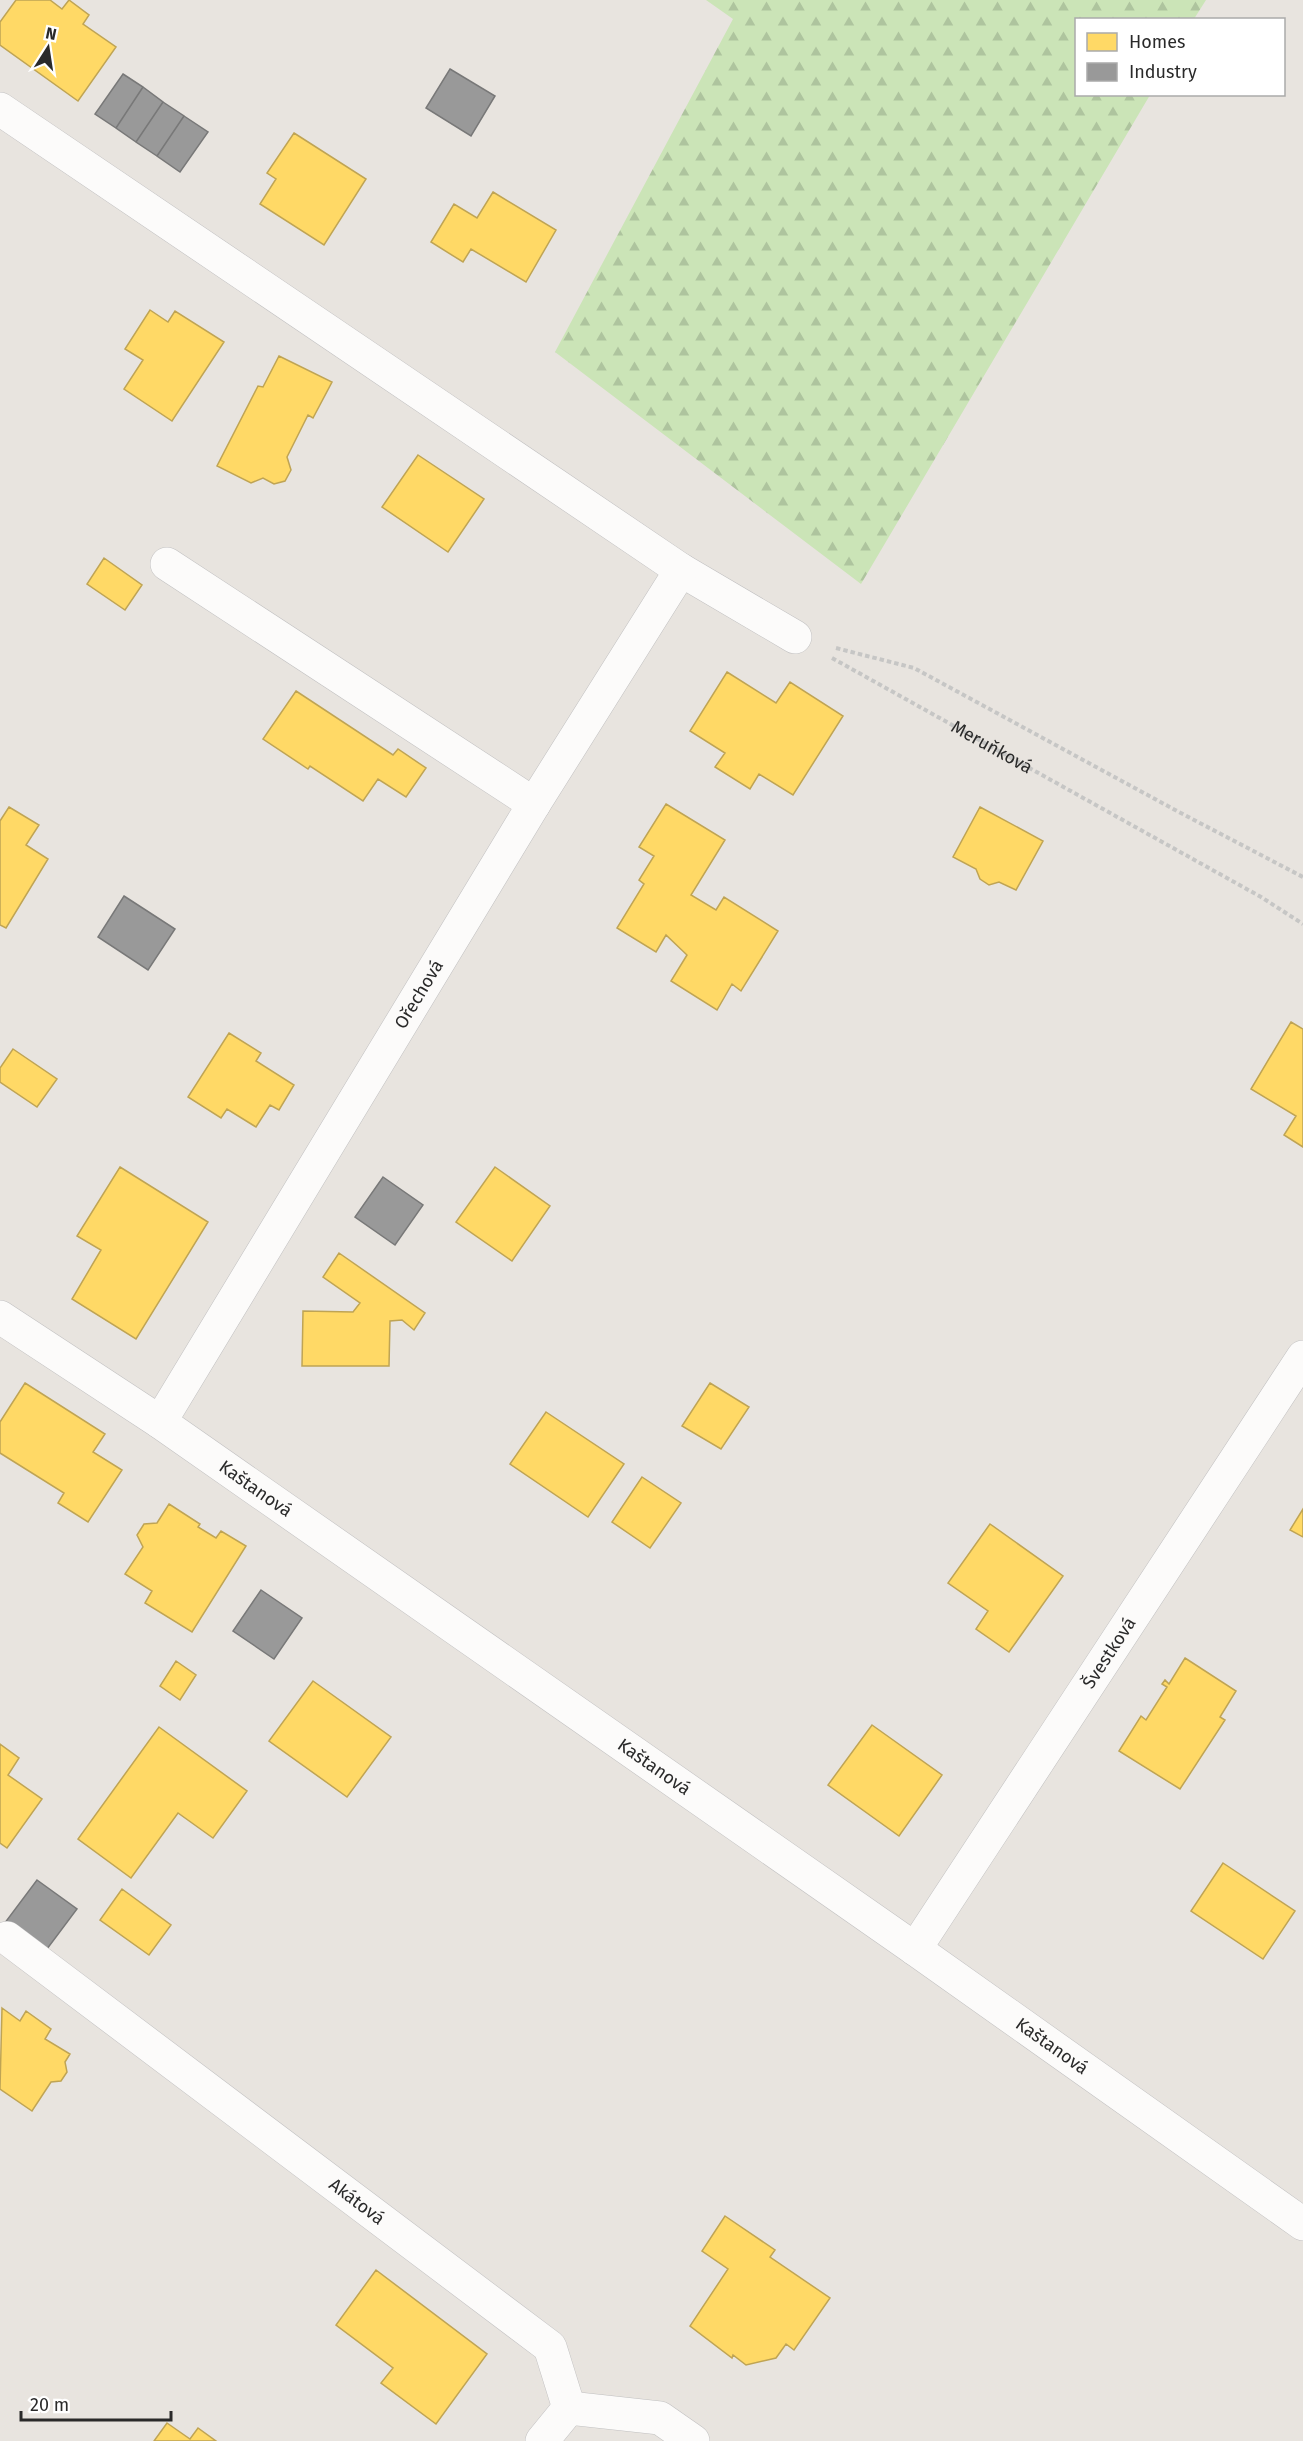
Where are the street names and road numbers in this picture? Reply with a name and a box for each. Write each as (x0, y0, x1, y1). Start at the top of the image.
street label: Meruňková (947, 716, 1036, 779)
street label: Ořechová (390, 956, 448, 1033)
street label: Kaštanová (215, 1456, 296, 1522)
street label: Švestková (1078, 1613, 1140, 1693)
street label: Kaštanová (613, 1734, 695, 1800)
street label: Kaštanová (1011, 2013, 1093, 2079)
street label: Akátová (325, 2173, 389, 2230)

